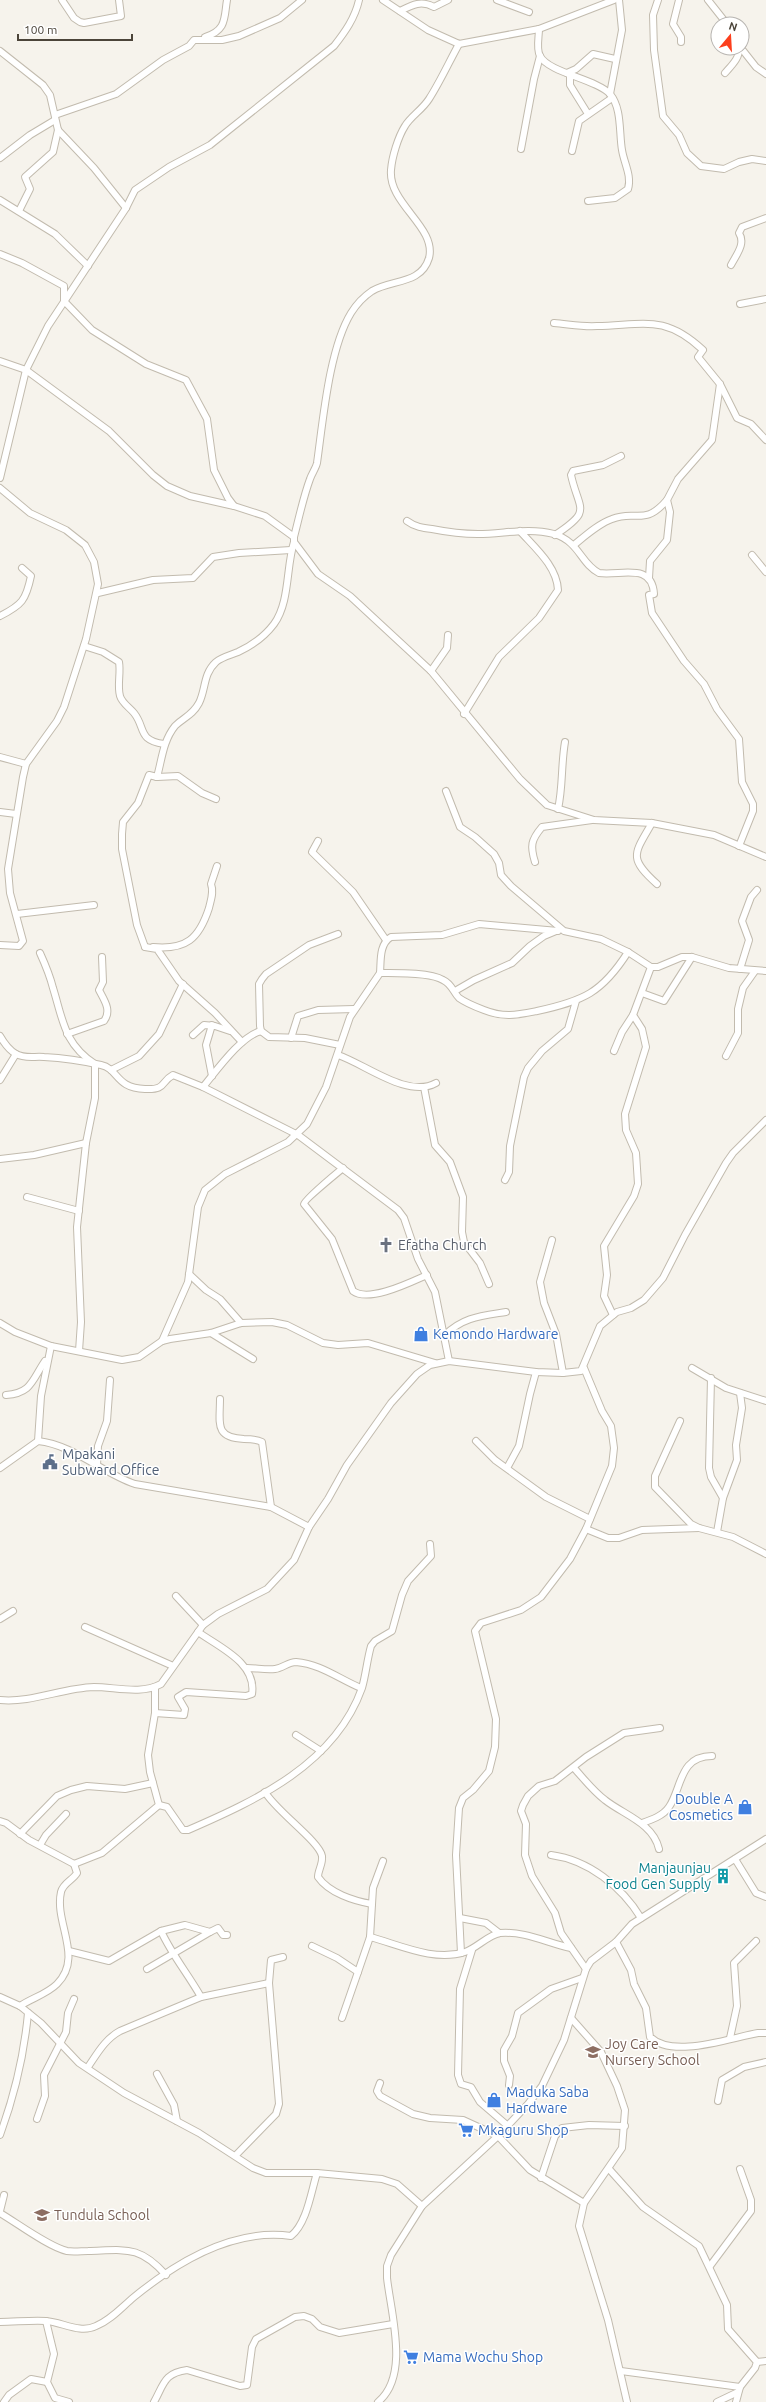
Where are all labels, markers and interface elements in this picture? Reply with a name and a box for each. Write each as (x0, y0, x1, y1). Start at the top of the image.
scale bar (18, 16, 132, 42)
north arrow (710, 16, 750, 56)
text: N (727, 20, 739, 33)
text: 100 m (24, 23, 57, 36)
church icon: Efatha Church (377, 1236, 395, 1254)
place label: Efatha Church (398, 1237, 487, 1253)
shop icon: Kemondo Hardware (412, 1325, 430, 1343)
place label: Kemondo Hardware (433, 1326, 558, 1342)
place label: Mpakani Subward Office (62, 1446, 159, 1478)
public building icon: Mpakani Subward Office (41, 1453, 59, 1471)
place label: Double A Cosmetics (669, 1791, 733, 1823)
shop icon: Double A Cosmetics (736, 1798, 754, 1816)
place label: Manjaunjau Food Gen Supply (606, 1860, 711, 1892)
building icon: Manjaunjau Food Gen Supply (714, 1867, 732, 1885)
place label: Joy Care Nursery School (605, 2036, 700, 2068)
school or university icon: Joy Care Nursery School (584, 2043, 602, 2061)
place label: Maduka Saba Hardware (506, 2084, 589, 2116)
shop icon: Maduka Saba Hardware (485, 2091, 503, 2109)
supermarket icon: Mkaguru Shop (457, 2121, 475, 2139)
place label: Mkaguru Shop (478, 2122, 569, 2138)
school or university icon: Tundula School (33, 2206, 51, 2224)
place label: Tundula School (54, 2207, 150, 2223)
supermarket icon: Mama Wochu Shop (402, 2348, 420, 2366)
place label: Mama Wochu Shop (423, 2349, 543, 2365)

